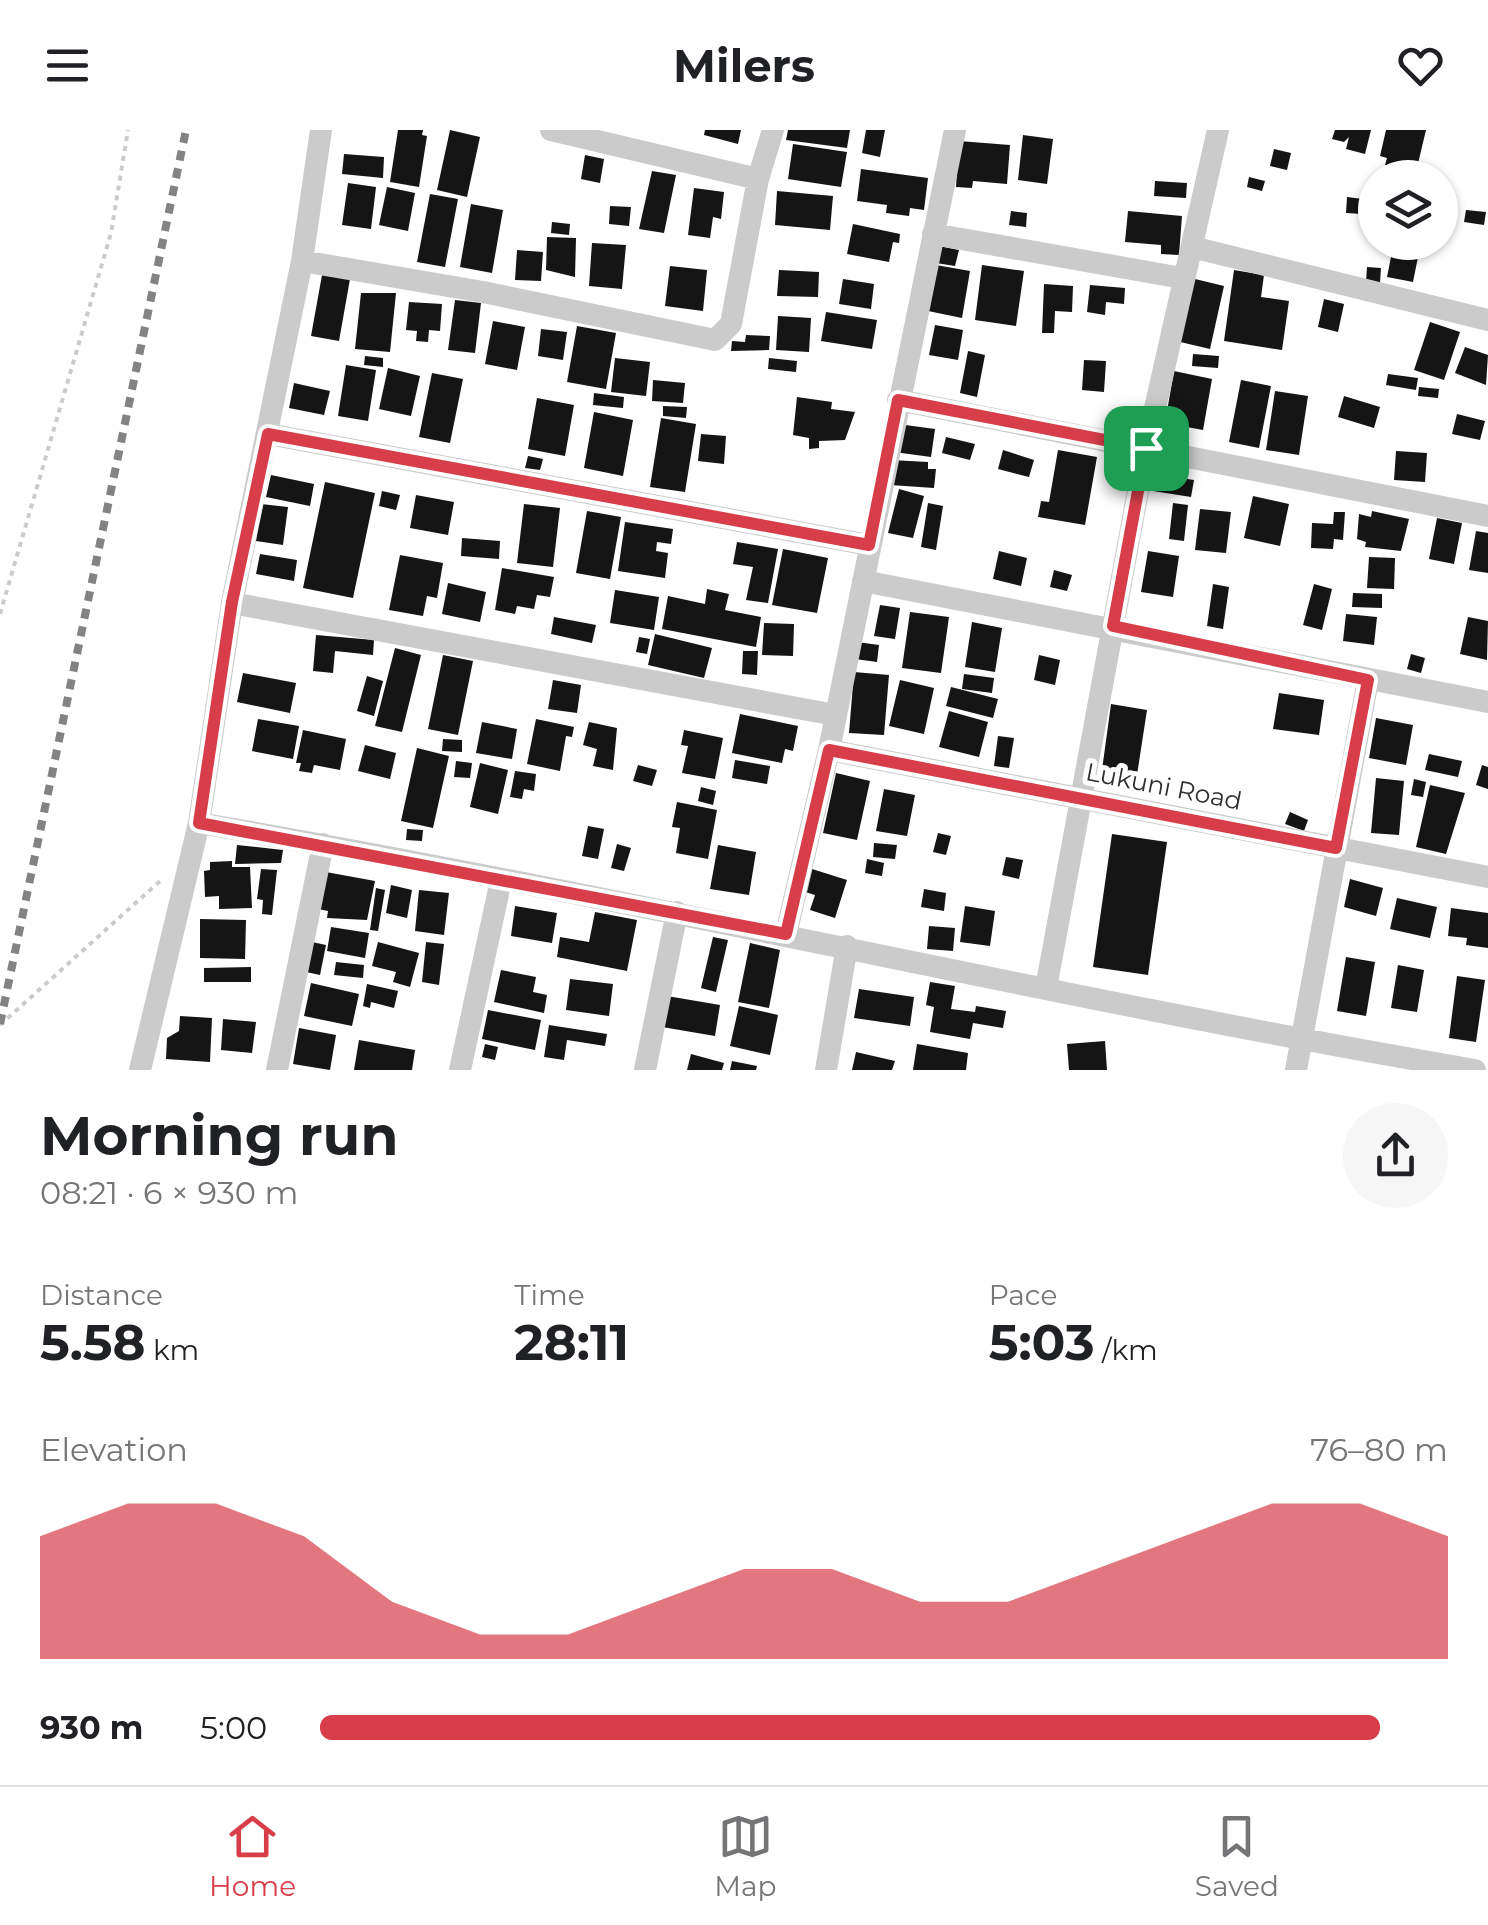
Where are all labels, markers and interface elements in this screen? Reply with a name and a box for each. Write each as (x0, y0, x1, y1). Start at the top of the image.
icon: menu (40, 38, 95, 93)
text: Milers (673, 38, 815, 93)
icon: heart (1393, 38, 1448, 93)
map controls (1358, 160, 1458, 260)
button: layers (1358, 160, 1458, 260)
pin (1104, 406, 1189, 491)
icon: arrive (1119, 421, 1174, 476)
street label: Lukuni Road (1083, 756, 1245, 816)
text: Morning run (40, 1102, 398, 1169)
button: share (1343, 1103, 1448, 1208)
text: 08:21 · 6 × 930 m (40, 1173, 298, 1212)
text: Distance (40, 1278, 163, 1312)
text: Time (514, 1278, 585, 1312)
text: Pace (989, 1278, 1057, 1312)
text: 5.58 (40, 1312, 146, 1373)
text: 28:11 (514, 1312, 629, 1373)
text: 5:03 (989, 1312, 1095, 1373)
text: km (146, 1333, 199, 1367)
text: /km (1095, 1333, 1158, 1367)
text: Elevation (40, 1430, 188, 1469)
text: 76–80 m (1310, 1430, 1448, 1469)
text: 930 m (40, 1708, 143, 1747)
text: 5:00 (200, 1708, 267, 1747)
tab: Home (209, 1809, 296, 1903)
tab: Map (714, 1809, 777, 1903)
tab: Saved (1195, 1809, 1279, 1903)

